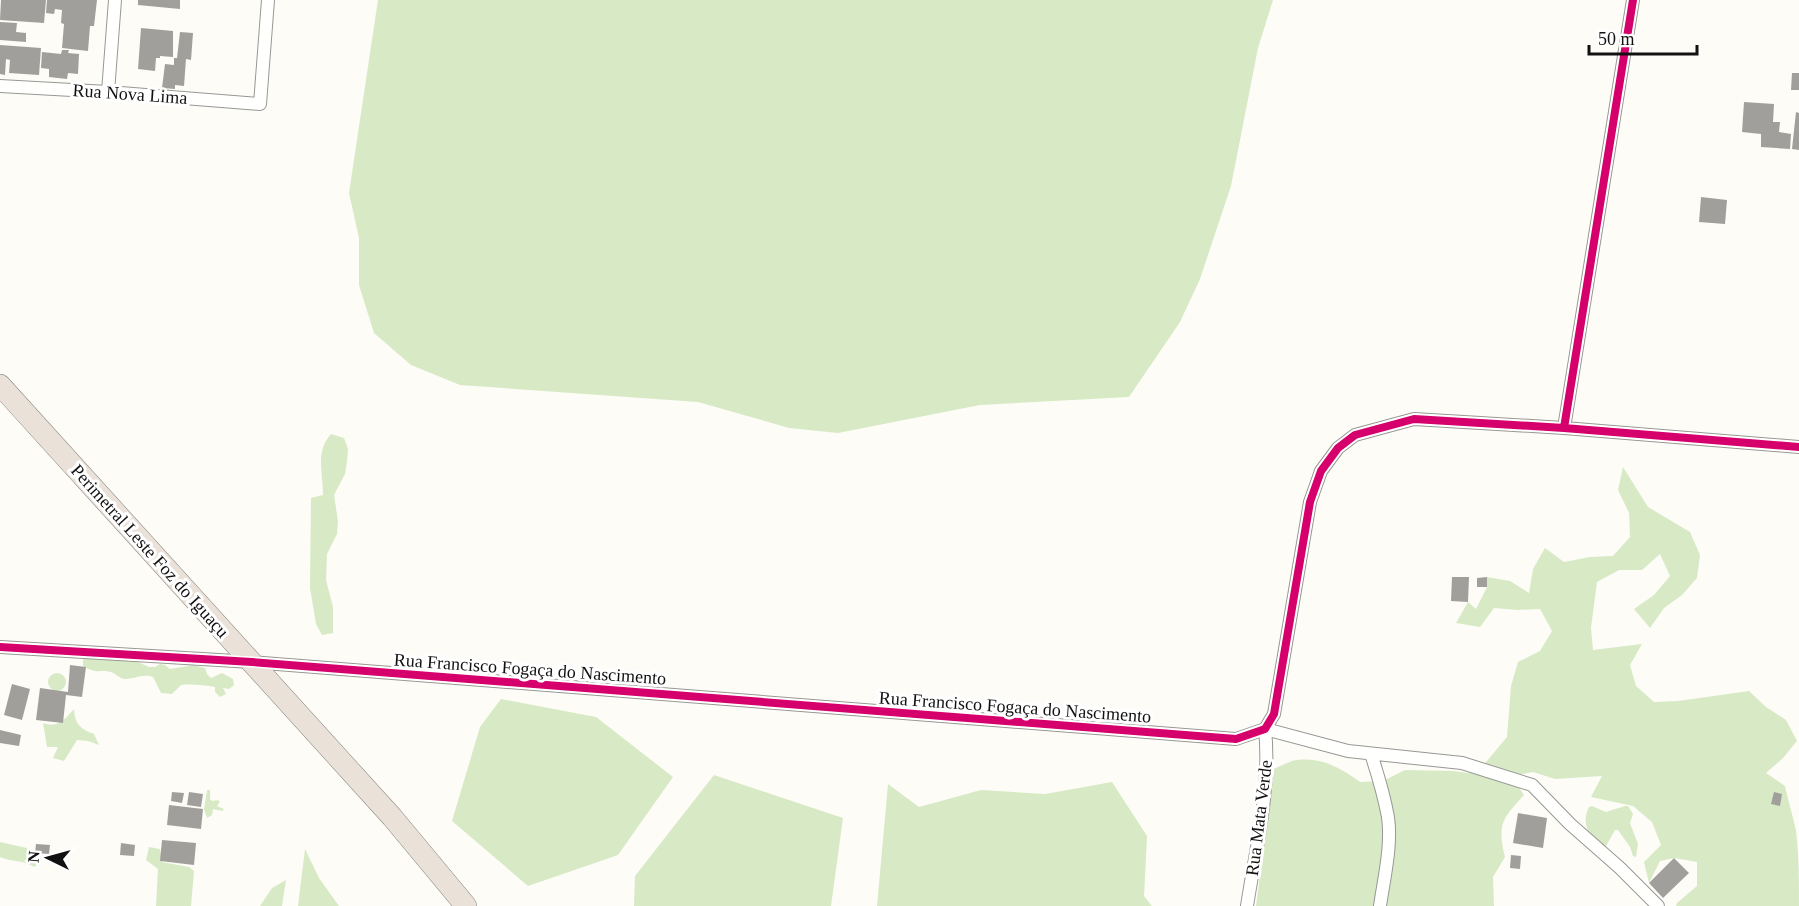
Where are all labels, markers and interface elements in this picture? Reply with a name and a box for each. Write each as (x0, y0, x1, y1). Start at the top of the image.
scale bar (1589, 18, 1697, 56)
text: 50 m (1598, 29, 1635, 49)
street label: Rua Nova Lima (72, 80, 188, 108)
street label: Perimetral Leste Foz do Iguaçu (67, 460, 233, 642)
street label: Rua Francisco Fogaça do Nascimento (393, 650, 667, 688)
street label: Rua Francisco Fogaça do Nascimento (878, 688, 1152, 726)
street label: Rua Mata Verde (1242, 759, 1276, 877)
north arrow (18, 828, 78, 888)
text: N (25, 850, 43, 863)

